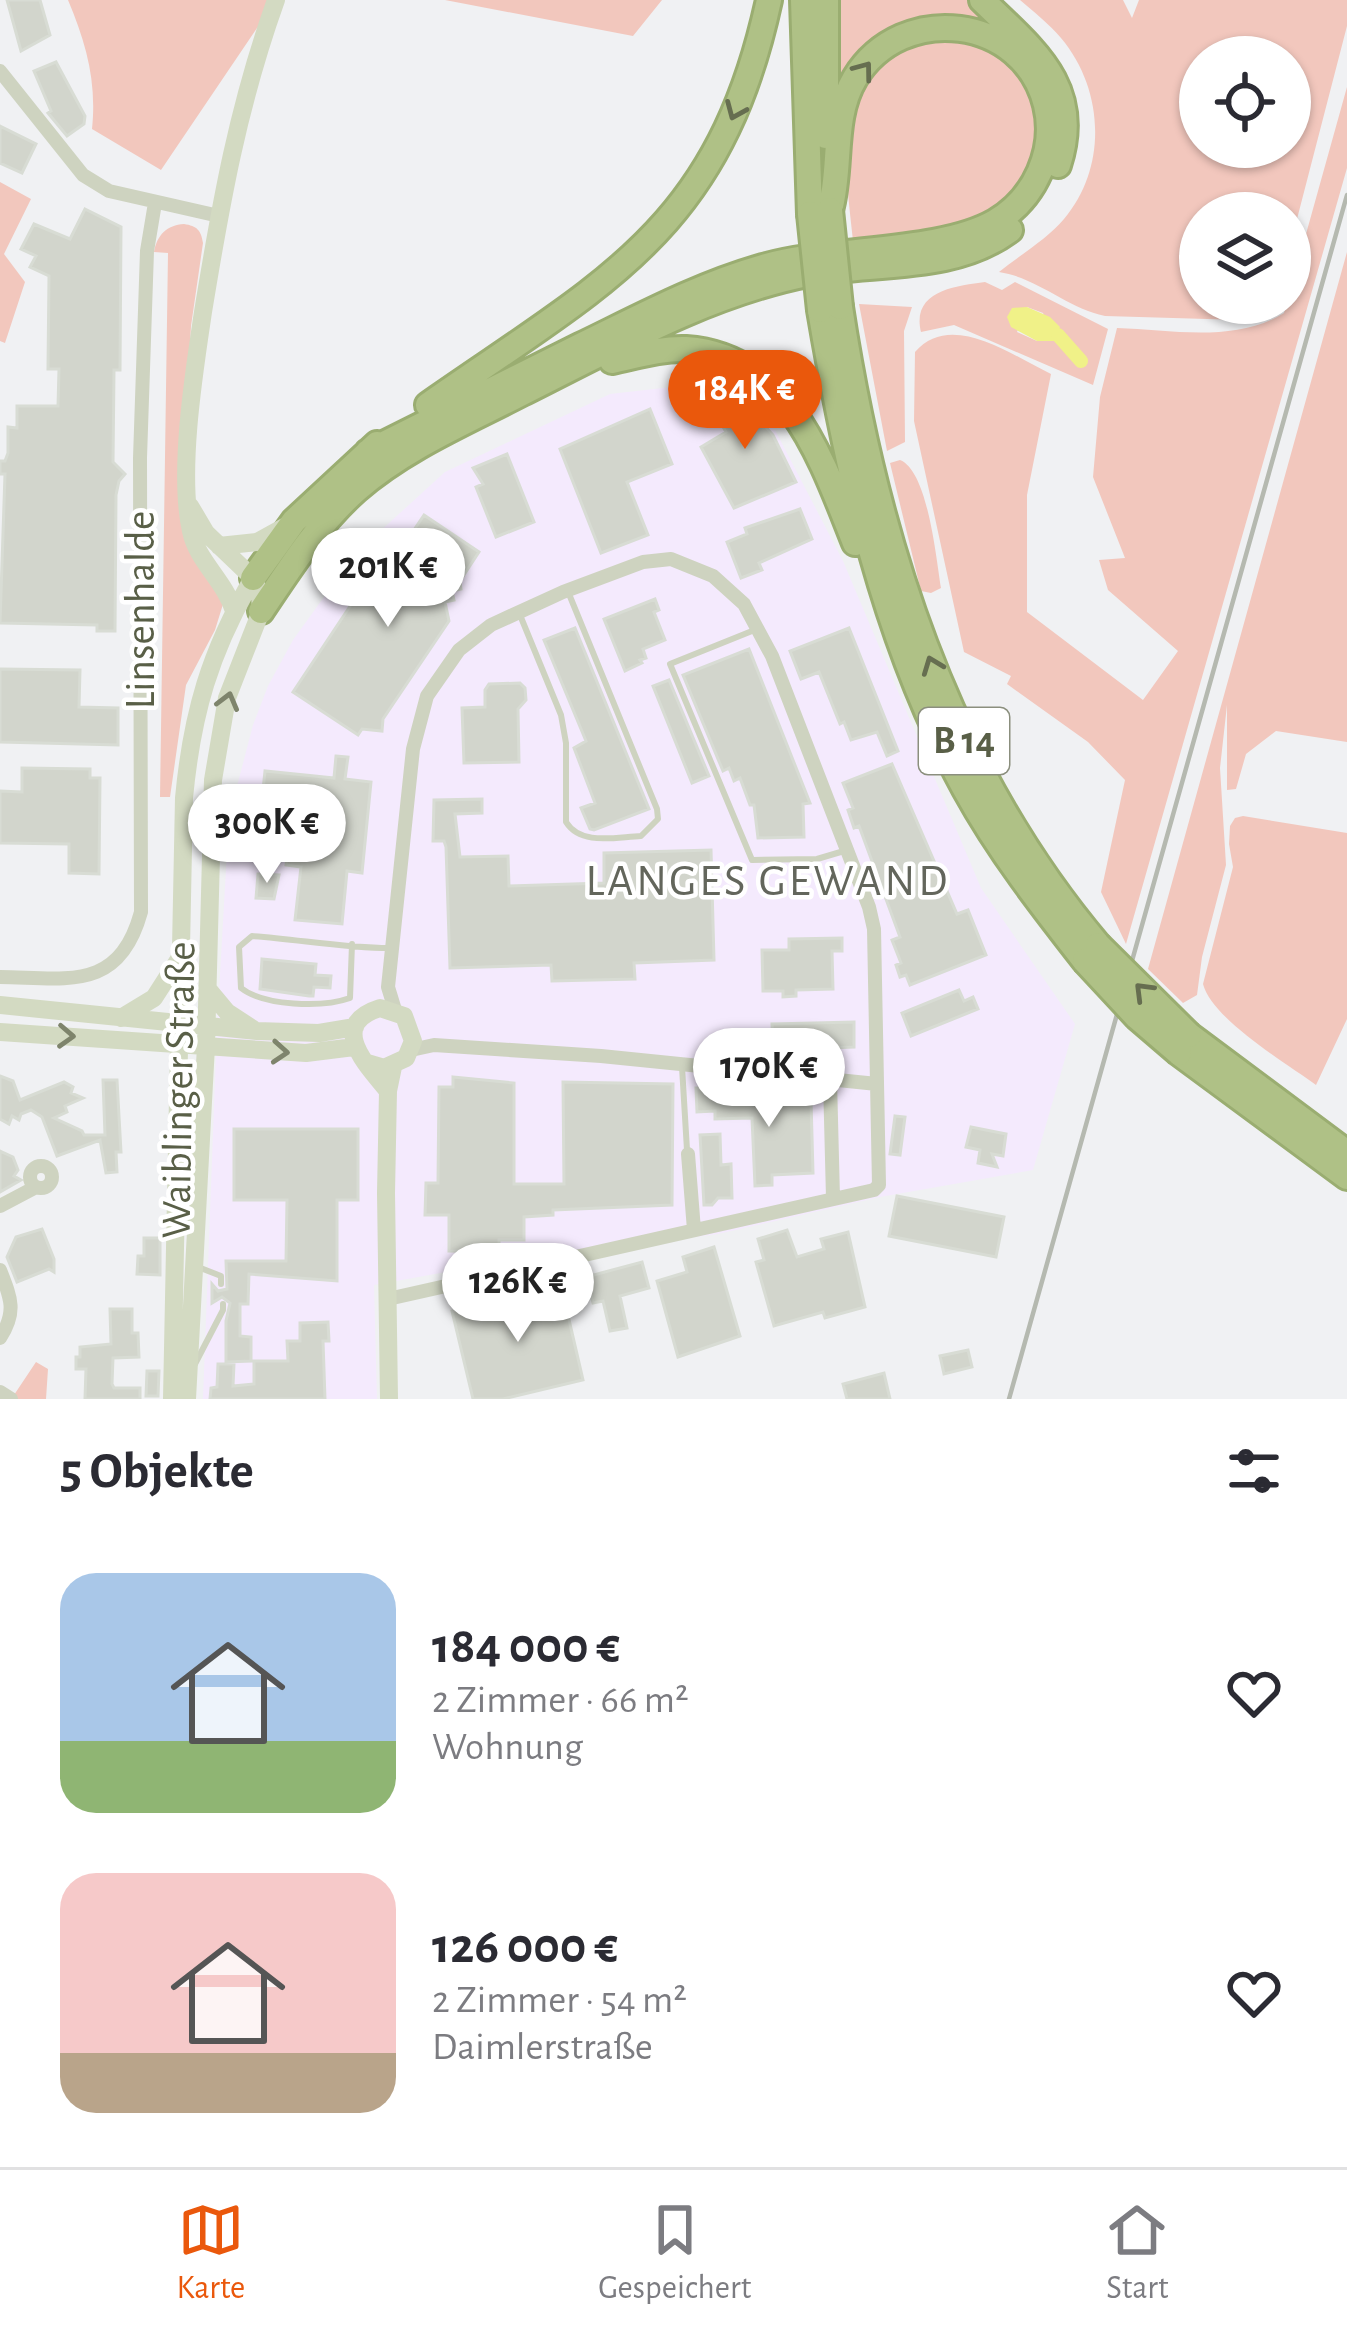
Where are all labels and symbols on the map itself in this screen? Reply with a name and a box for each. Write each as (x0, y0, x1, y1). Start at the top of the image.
one-way arrow (849, 61, 871, 83)
one-way arrow (725, 99, 749, 121)
pin: 184K € (647, 350, 843, 452)
street label: Linsenhalde (120, 511, 162, 709)
pin: 201K € (290, 528, 486, 630)
one-way arrow (921, 655, 946, 676)
one-way arrow (213, 691, 238, 711)
road number: B 14 (919, 708, 1009, 774)
pin: 300K € (169, 784, 365, 886)
district label: LANGES GEWAND (586, 859, 950, 904)
street label: Waiblinger Straße (155, 941, 203, 1239)
one-way arrow (1135, 983, 1157, 1005)
one-way arrow (57, 1022, 76, 1048)
pin: 170K € (671, 1028, 867, 1130)
one-way arrow (271, 1038, 290, 1064)
pin: 126K € (420, 1243, 616, 1345)

